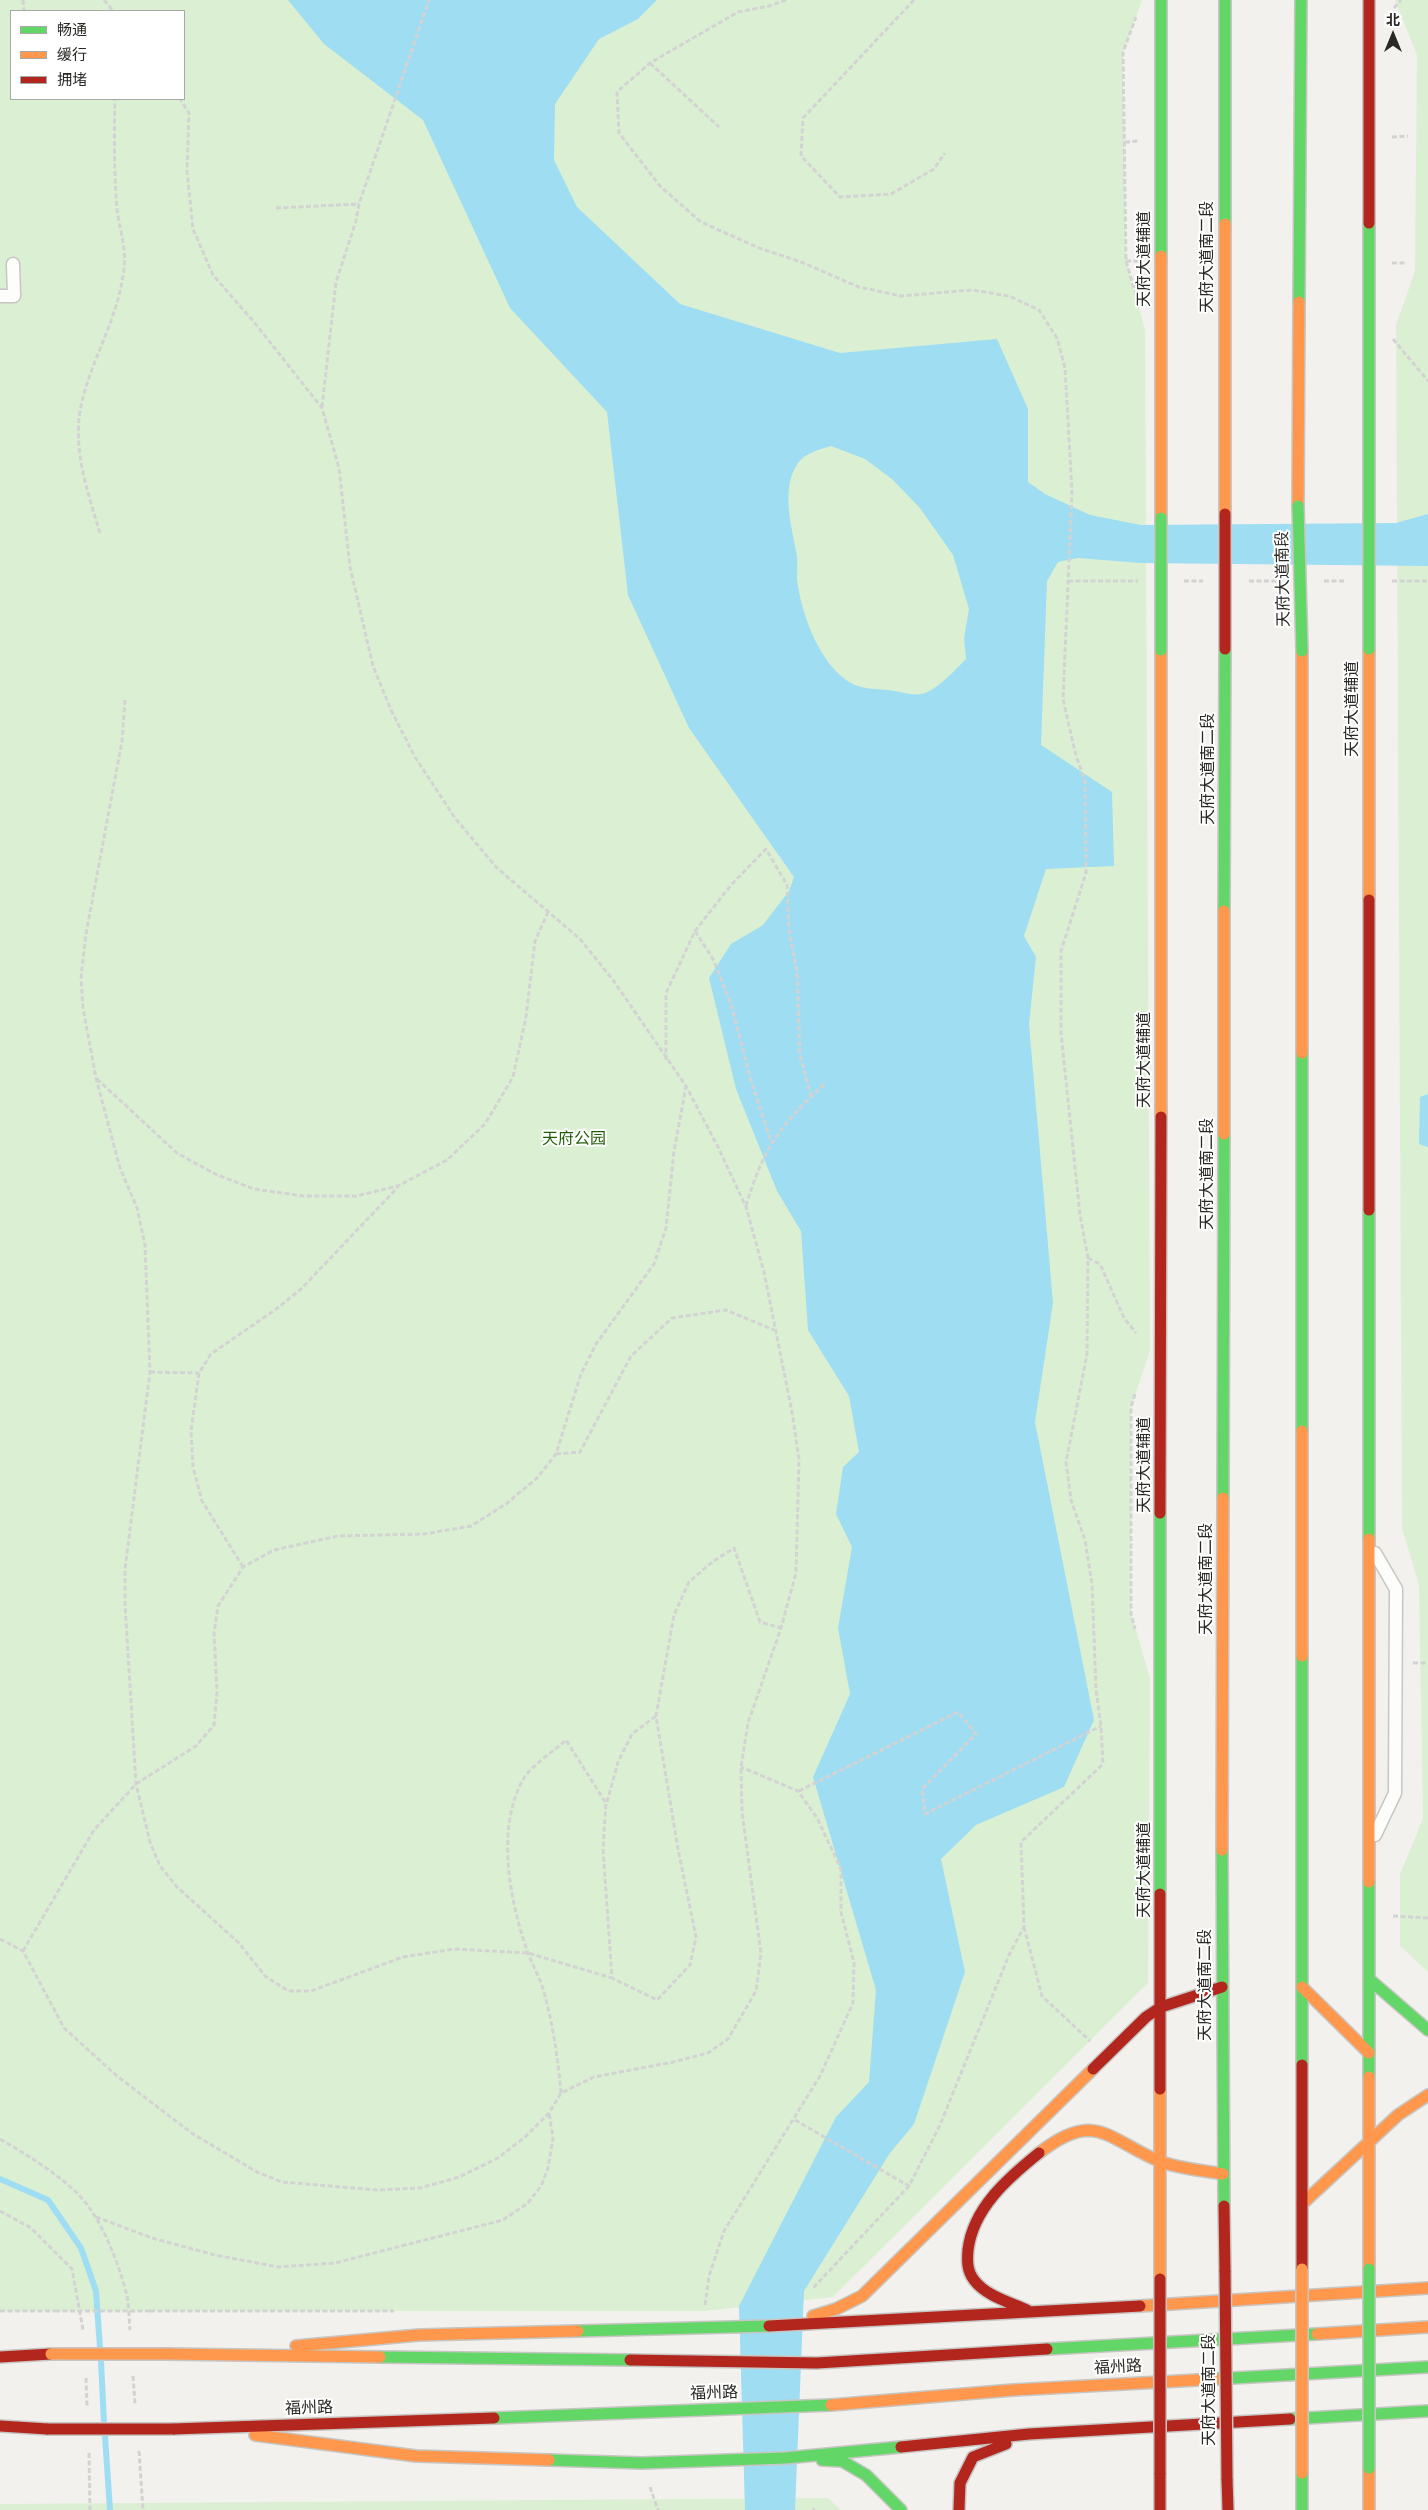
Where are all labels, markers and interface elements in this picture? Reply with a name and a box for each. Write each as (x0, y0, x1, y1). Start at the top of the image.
legend (10, 10, 185, 100)
north arrow (1368, 10, 1418, 60)
text: 北 (1386, 10, 1400, 30)
text: 畅通 (57, 19, 87, 40)
text: 缓行 (57, 44, 87, 65)
text: 拥堵 (57, 69, 87, 90)
street label: 天府大道南二段 (1198, 201, 1218, 313)
street label: 天府大道辅道 (1135, 211, 1155, 307)
street label: 天府大道南段 (1274, 531, 1294, 627)
street label: 天府大道辅道 (1343, 661, 1363, 757)
street label: 天府大道南二段 (1199, 713, 1219, 825)
street label: 天府大道辅道 (1135, 1012, 1155, 1108)
street label: 天府大道南二段 (1198, 1118, 1218, 1230)
park label: 天府公园 (542, 1130, 606, 1150)
street label: 天府大道辅道 (1135, 1417, 1155, 1513)
street label: 天府大道南二段 (1197, 1523, 1217, 1635)
street label: 天府大道辅道 (1135, 1822, 1155, 1918)
street label: 天府大道南二段 (1196, 1929, 1216, 2041)
street label: 天府大道南二段 (1200, 2334, 1220, 2446)
street label: 福州路 (1094, 2357, 1142, 2379)
street label: 福州路 (690, 2384, 738, 2404)
street label: 福州路 (285, 2399, 333, 2419)

